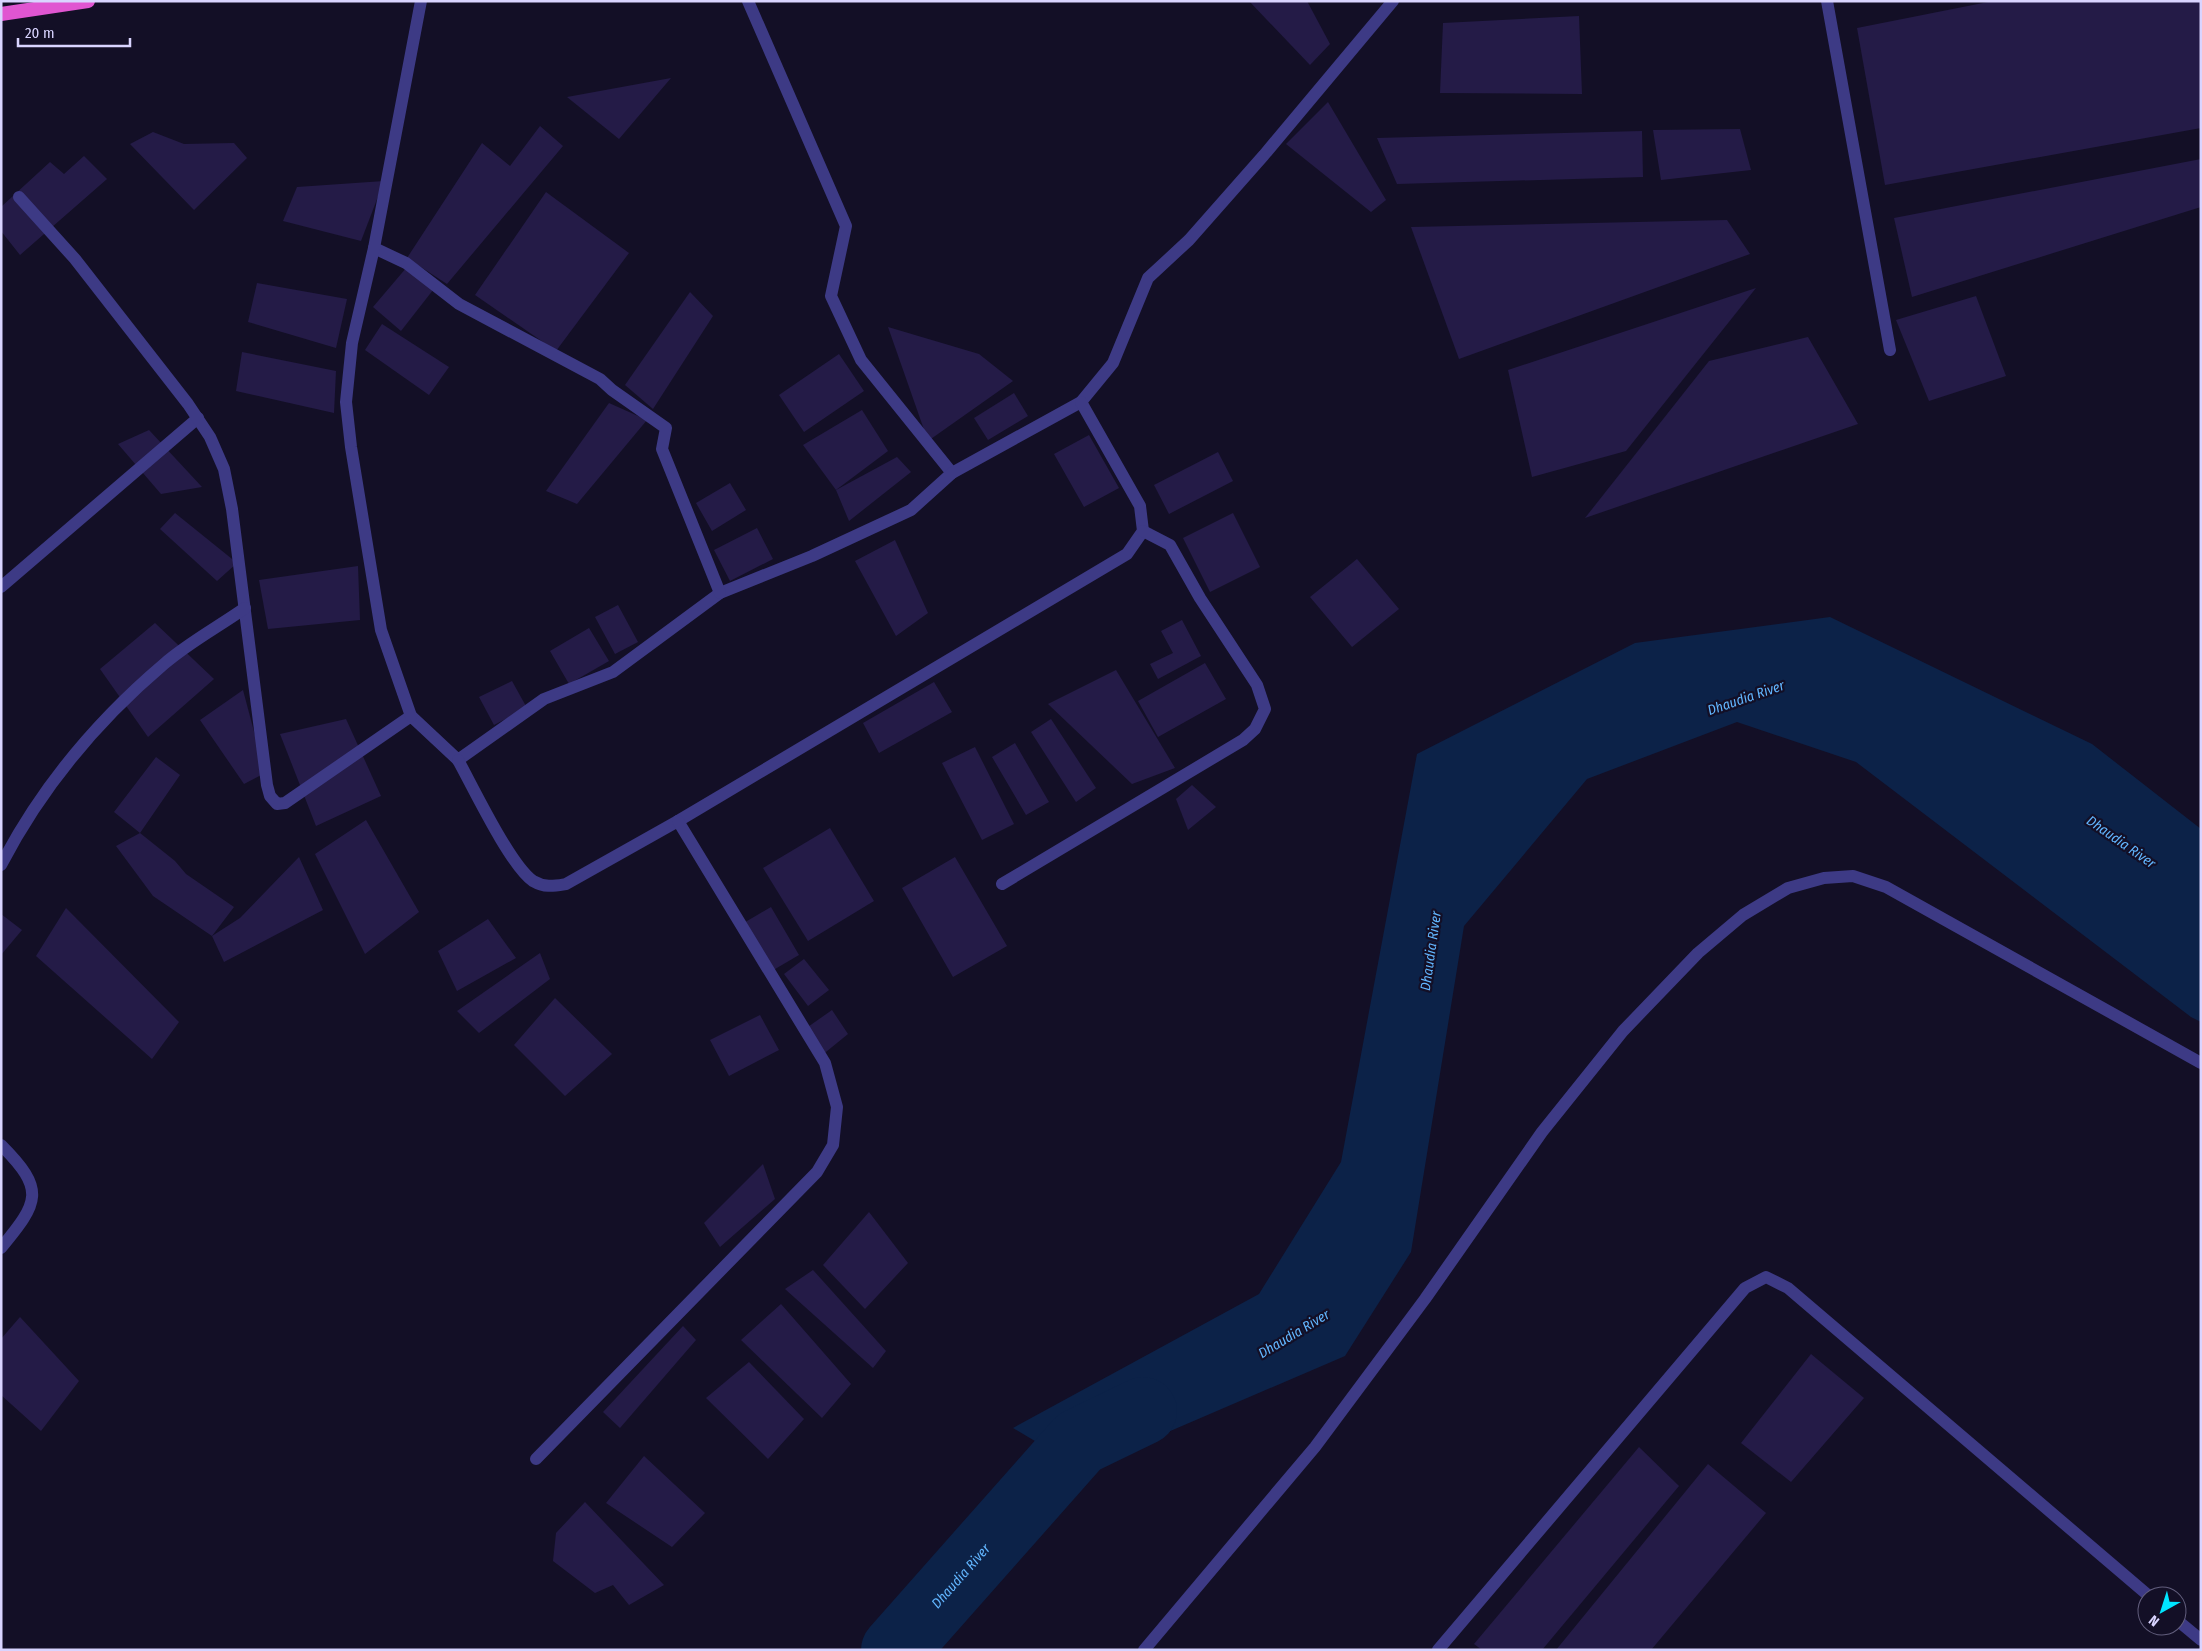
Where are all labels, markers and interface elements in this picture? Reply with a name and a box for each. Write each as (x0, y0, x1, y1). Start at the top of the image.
scale bar (18, 15, 130, 47)
text: 20 m (25, 24, 55, 42)
water label: Dhaudia River (1705, 677, 1788, 719)
water label: Dhaudia River (2083, 812, 2160, 873)
water label: Dhaudia River (1417, 909, 1445, 992)
water label: Dhaudia River (1255, 1305, 1334, 1362)
water label: Dhaudia River (928, 1539, 994, 1612)
north arrow (2137, 1586, 2187, 1636)
text: N (2146, 1611, 2163, 1630)

